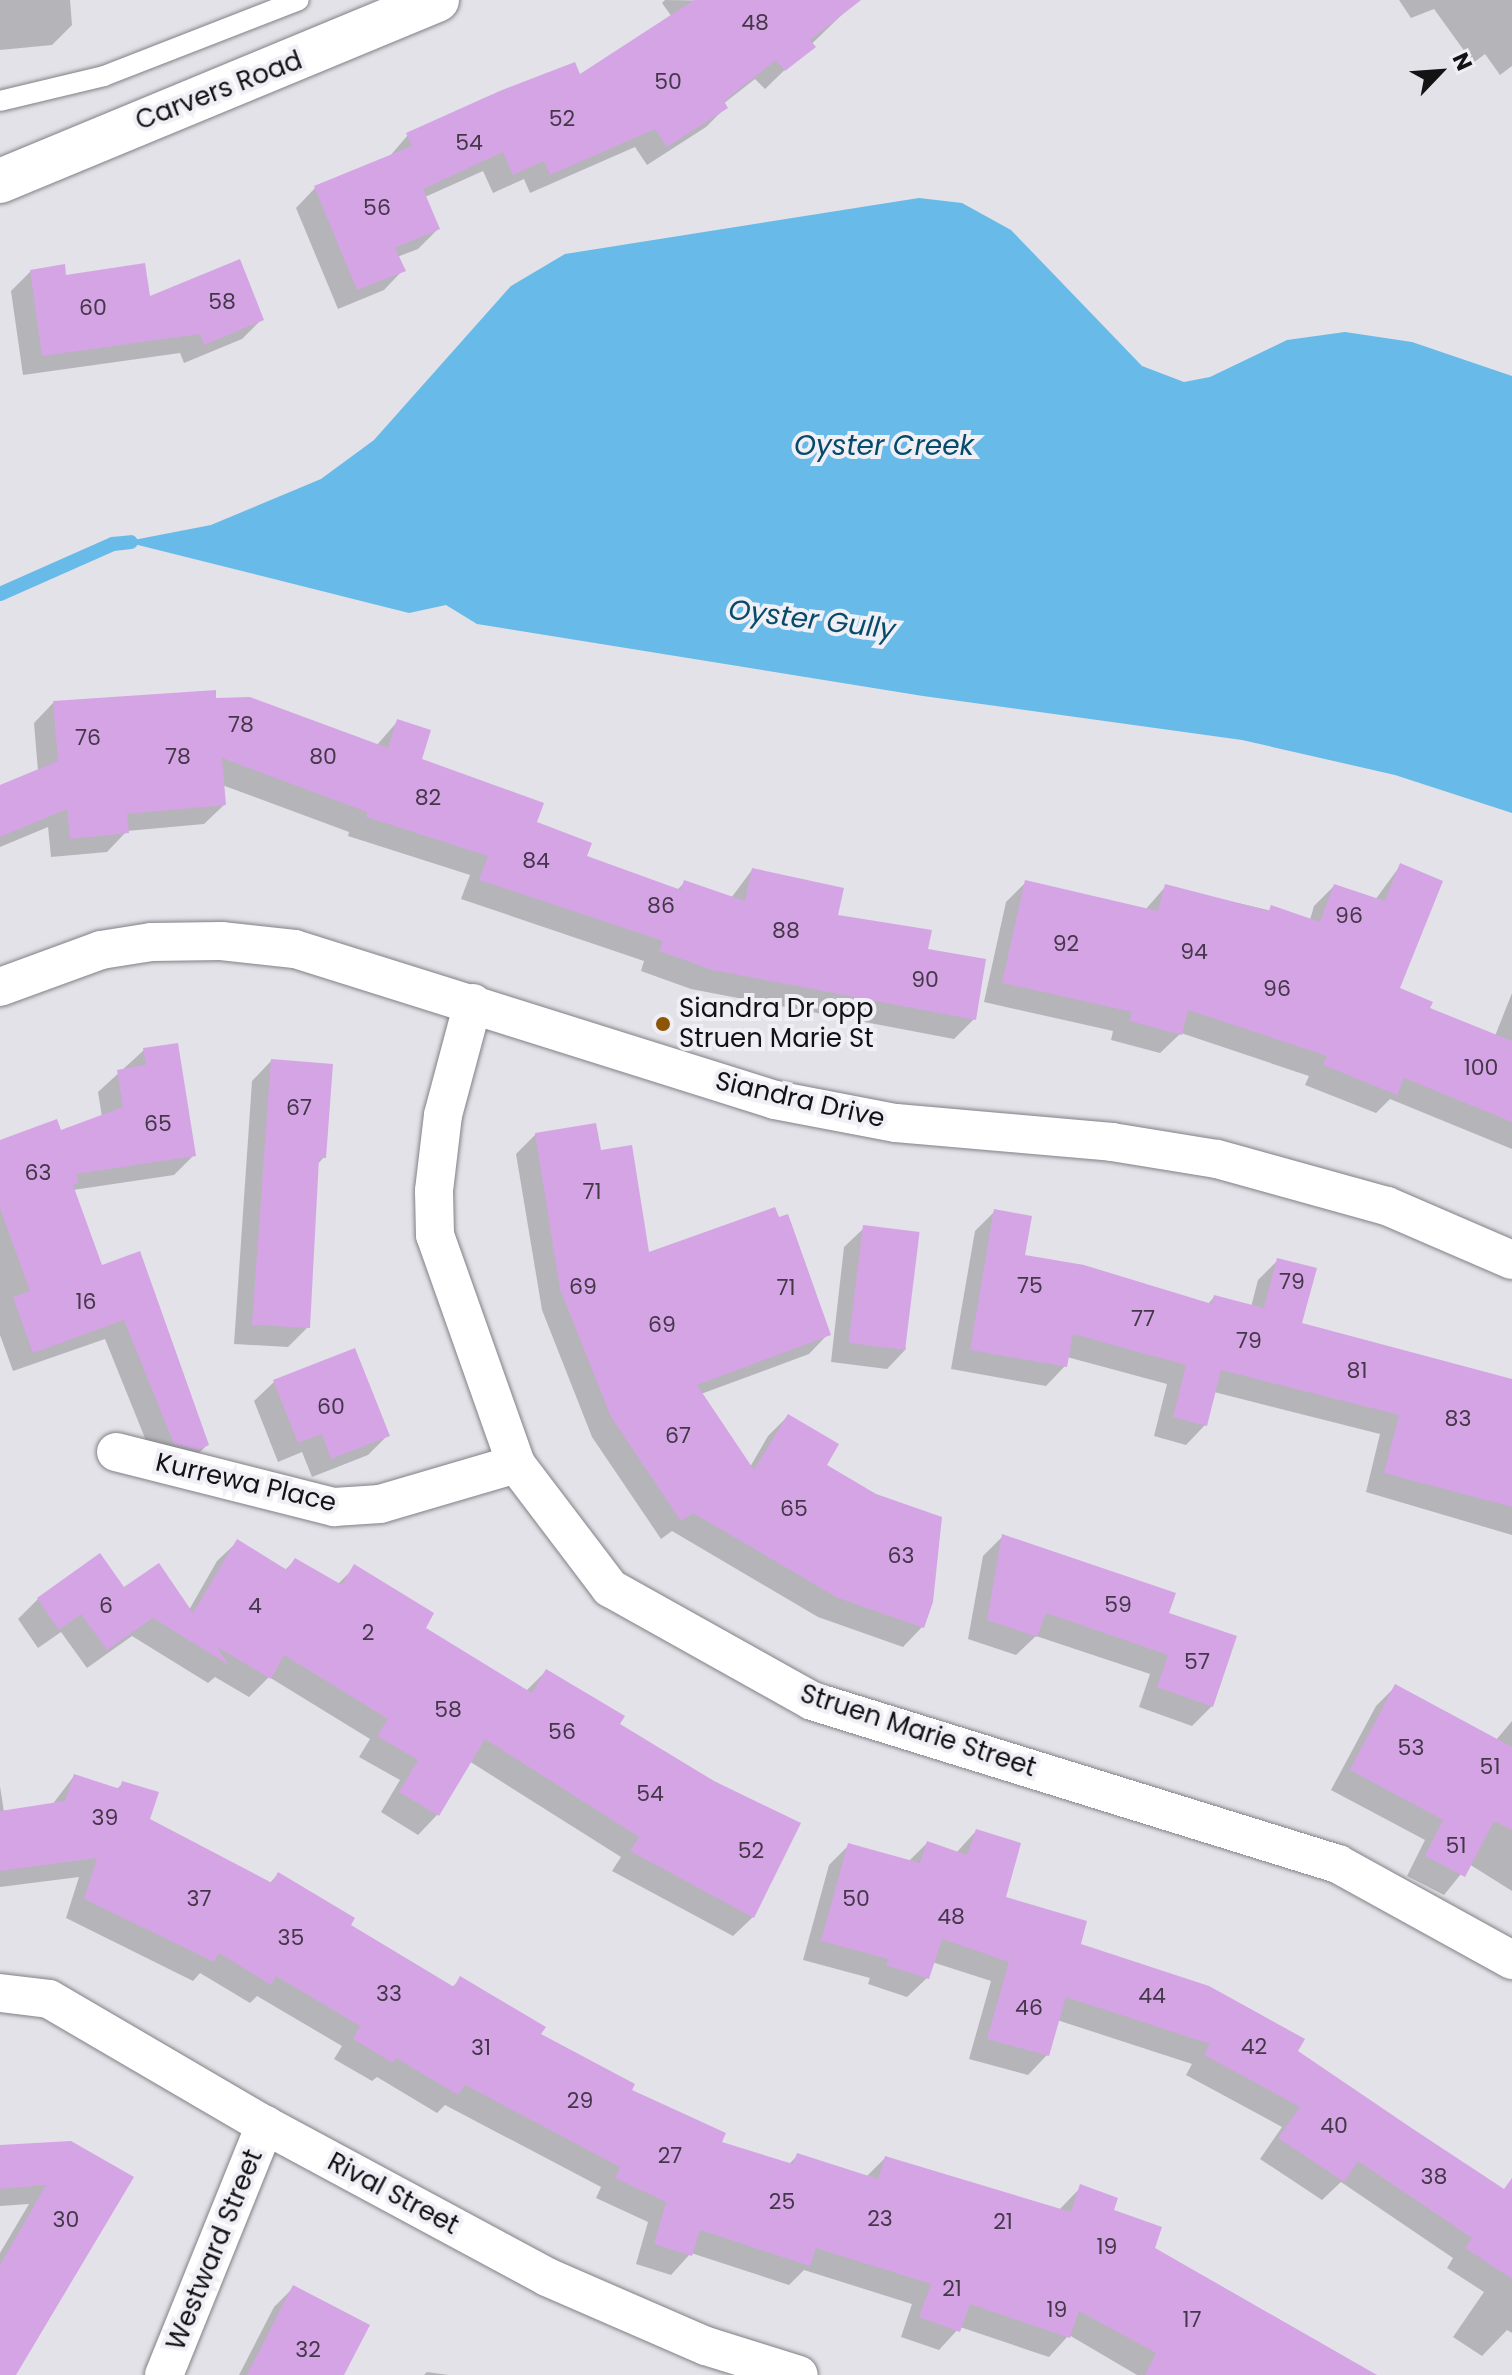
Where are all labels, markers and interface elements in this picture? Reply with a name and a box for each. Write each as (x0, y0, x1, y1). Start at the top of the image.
house number: 48 (741, 10, 769, 36)
north arrow (1400, 32, 1480, 112)
street label: Carvers Road (131, 45, 307, 137)
text: N (1445, 48, 1480, 76)
house number: 50 (654, 69, 682, 95)
house number: 52 (549, 106, 575, 132)
house number: 54 (455, 130, 483, 156)
house number: 56 (363, 195, 391, 221)
house number: 58 (208, 289, 236, 315)
house number: 60 (79, 295, 107, 321)
water label: Oyster Creek (794, 429, 974, 463)
water label: Oyster Gully (727, 593, 897, 647)
house number: 78 (228, 712, 254, 738)
house number: 76 (75, 725, 101, 751)
house number: 78 (165, 744, 191, 770)
house number: 80 (309, 744, 337, 770)
house number: 82 (415, 785, 441, 811)
house number: 84 (522, 848, 550, 874)
house number: 86 (647, 893, 675, 919)
house number: 96 (1335, 903, 1363, 929)
house number: 88 (772, 918, 800, 944)
house number: 92 (1053, 931, 1079, 957)
house number: 94 (1180, 939, 1208, 965)
house number: 90 (911, 967, 939, 993)
house number: 96 (1263, 976, 1291, 1002)
place label: Siandra Dr opp Struen Marie St (679, 993, 874, 1054)
marker: Siandra Dr opp Struen Marie St (654, 1015, 672, 1033)
house number: 100 (1464, 1055, 1498, 1081)
street label: Siandra Drive (712, 1065, 888, 1135)
house number: 67 (286, 1095, 312, 1121)
house number: 65 (144, 1111, 172, 1137)
house number: 63 (25, 1160, 51, 1186)
house number: 71 (582, 1179, 602, 1205)
house number: 79 (1279, 1269, 1305, 1295)
house number: 75 (1017, 1273, 1043, 1299)
house number: 69 (569, 1274, 597, 1300)
house number: 71 (776, 1275, 796, 1301)
house number: 16 (75, 1289, 97, 1315)
house number: 77 (1131, 1306, 1155, 1332)
house number: 69 (648, 1312, 676, 1338)
house number: 79 (1236, 1328, 1262, 1354)
house number: 81 (1347, 1358, 1367, 1384)
house number: 60 (317, 1394, 345, 1420)
house number: 83 (1445, 1406, 1471, 1432)
house number: 67 (665, 1423, 691, 1449)
street label: Kurrewa Place (153, 1447, 339, 1519)
house number: 65 (780, 1496, 808, 1522)
house number: 63 (888, 1543, 914, 1569)
house number: 59 (1104, 1592, 1132, 1618)
house number: 6 (99, 1593, 113, 1619)
house number: 4 (248, 1593, 262, 1619)
house number: 2 (362, 1620, 374, 1646)
house number: 57 (1184, 1649, 1210, 1675)
street label: Struen Marie Street (796, 1678, 1040, 1784)
house number: 58 (434, 1697, 462, 1723)
house number: 56 (548, 1719, 576, 1745)
house number: 53 (1398, 1735, 1424, 1761)
house number: 51 (1480, 1754, 1500, 1780)
house number: 54 (636, 1781, 664, 1807)
house number: 39 (92, 1805, 118, 1831)
house number: 51 (1446, 1833, 1466, 1859)
house number: 52 (738, 1838, 764, 1864)
house number: 37 (187, 1886, 211, 1912)
house number: 50 (842, 1886, 870, 1912)
house number: 48 (937, 1904, 965, 1930)
house number: 35 (278, 1925, 304, 1951)
house number: 33 (376, 1981, 402, 2007)
house number: 44 (1138, 1983, 1166, 2009)
house number: 46 (1015, 1995, 1043, 2021)
house number: 42 (1241, 2034, 1267, 2060)
house number: 31 (471, 2035, 491, 2061)
house number: 29 (567, 2088, 593, 2114)
house number: 40 (1320, 2113, 1348, 2139)
house number: 27 (658, 2143, 682, 2169)
street label: Westward Street (160, 2145, 270, 2355)
street label: Rival Street (322, 2146, 464, 2242)
house number: 38 (1421, 2164, 1447, 2190)
house number: 25 (769, 2189, 795, 2215)
house number: 23 (867, 2206, 893, 2232)
house number: 30 (53, 2207, 79, 2233)
house number: 21 (993, 2209, 1013, 2235)
house number: 19 (1097, 2234, 1117, 2260)
house number: 21 (942, 2276, 962, 2302)
house number: 19 (1047, 2297, 1067, 2323)
house number: 17 (1182, 2307, 1202, 2333)
house number: 32 (295, 2337, 321, 2363)

